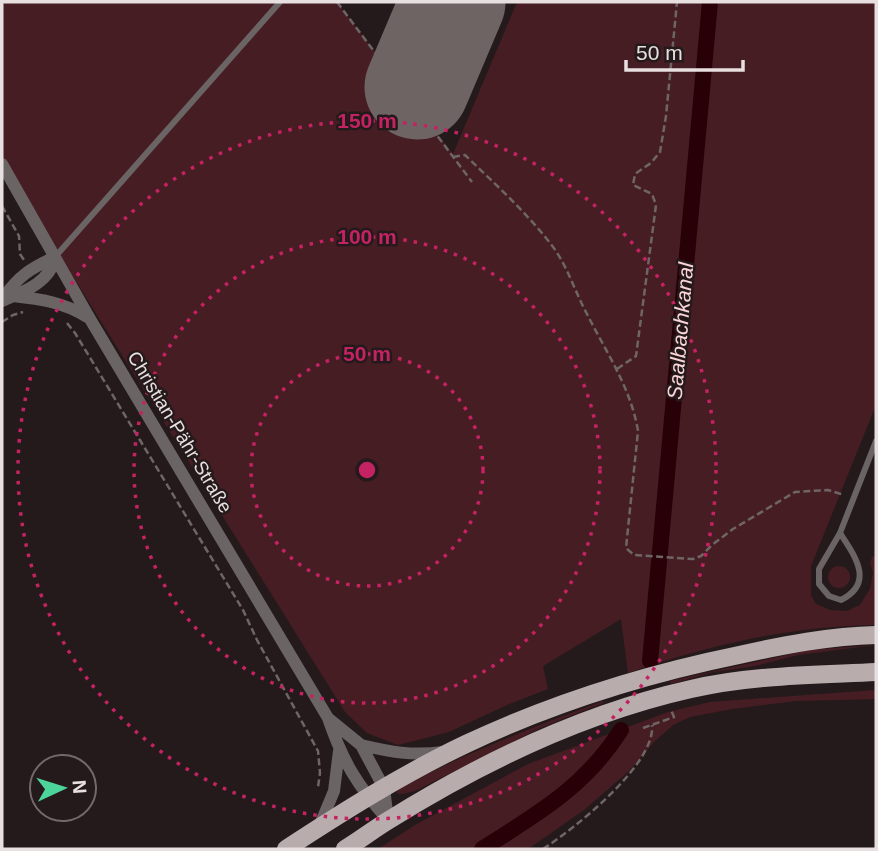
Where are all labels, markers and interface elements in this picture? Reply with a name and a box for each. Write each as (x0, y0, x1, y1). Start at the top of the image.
scale bar (626, 28, 743, 72)
text: 50 m (636, 41, 683, 64)
text: 150 m (337, 109, 397, 132)
text: 100 m (337, 225, 397, 248)
water label: Saalbachkanal (663, 260, 698, 401)
text: 50 m (343, 342, 391, 365)
street label: Christian-Pähr-Straße (123, 347, 237, 517)
centre of rings (355, 458, 379, 482)
north arrow (28, 753, 98, 823)
text: N (69, 779, 90, 794)

